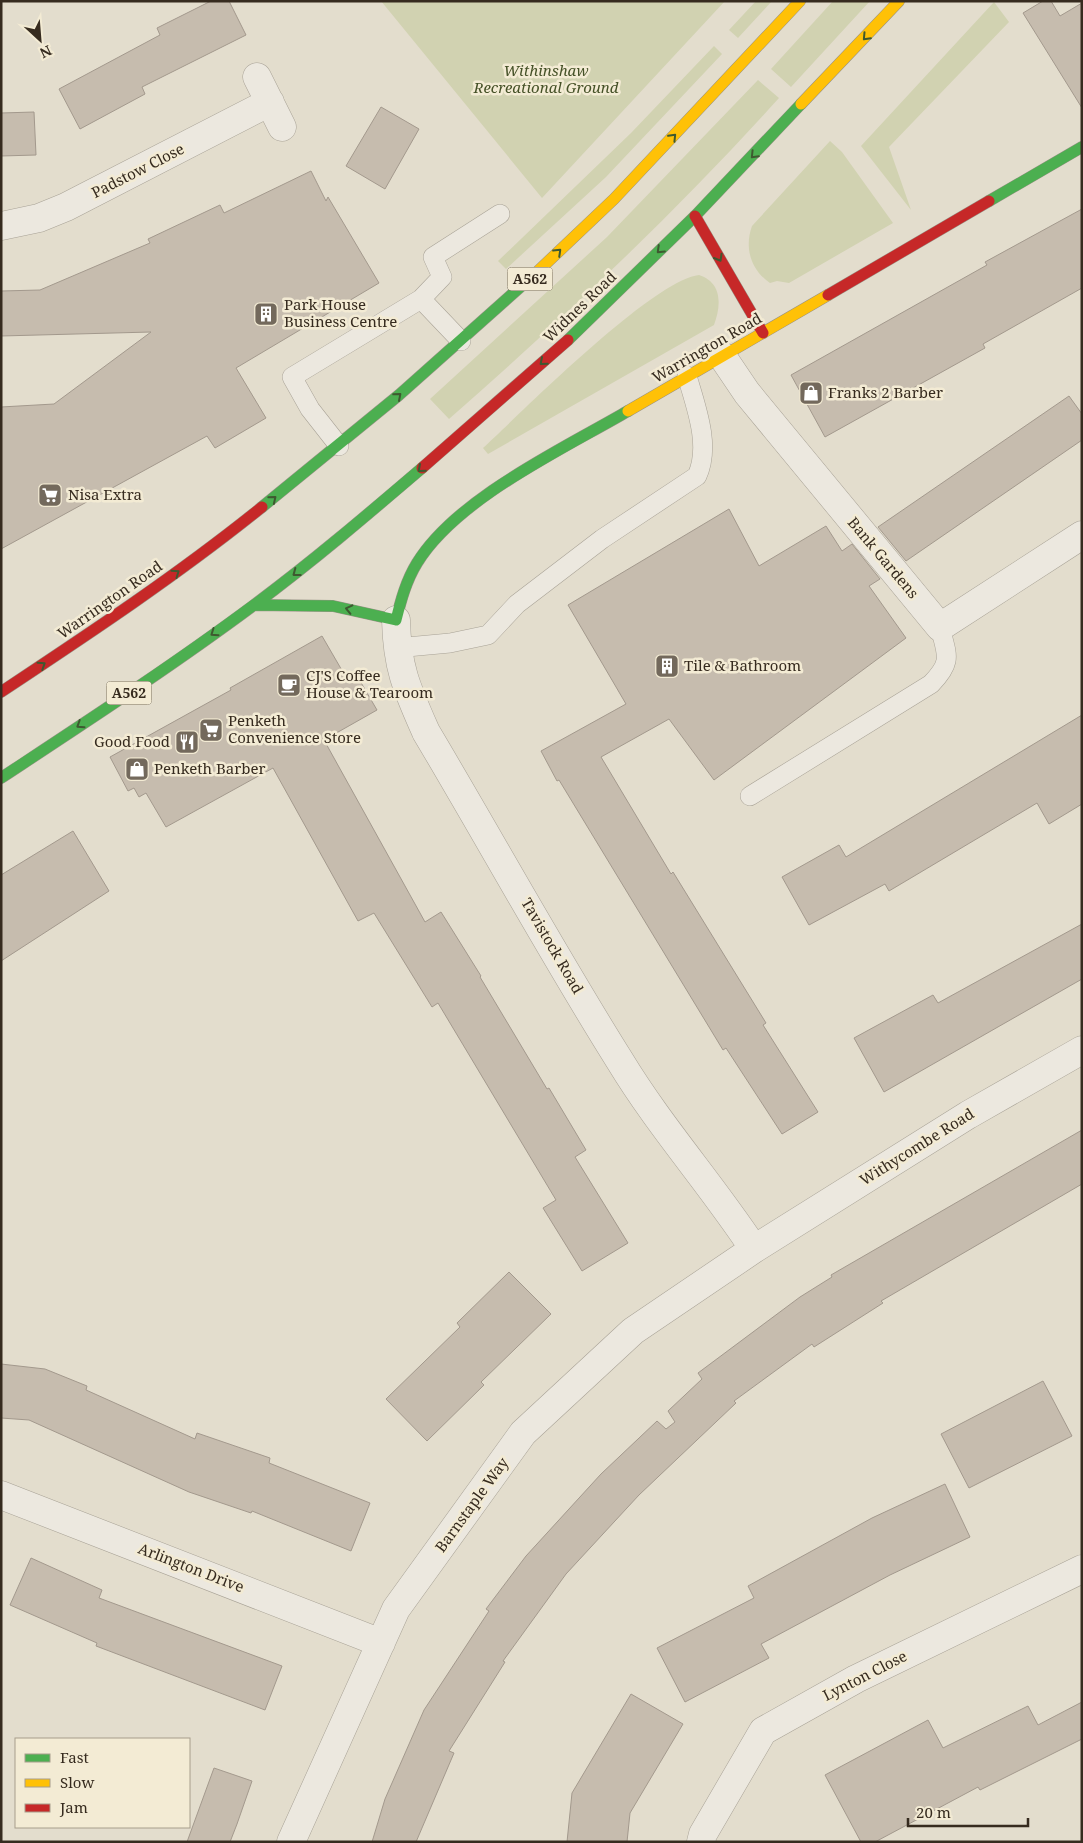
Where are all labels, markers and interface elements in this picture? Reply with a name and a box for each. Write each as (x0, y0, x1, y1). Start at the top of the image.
north arrow (15, 15, 65, 65)
one-way arrow (863, 31, 872, 40)
text: N (37, 41, 55, 63)
park label: Withinshaw Recreational Ground (473, 60, 619, 97)
one-way arrow (667, 134, 676, 143)
street label: Padstow Close (88, 138, 187, 202)
one-way arrow (751, 149, 760, 158)
one-way arrow (657, 244, 666, 253)
one-way arrow (553, 249, 562, 258)
one-way arrow (713, 253, 723, 262)
street label: Widnes Road (538, 266, 620, 346)
road number: A562 (508, 268, 552, 290)
place label: Park House Business Centre (284, 294, 397, 331)
building icon: Park House Business Centre (253, 301, 279, 327)
street label: Warrington Road (648, 308, 765, 387)
one-way arrow (539, 356, 548, 365)
shop icon: Franks 2 Barber (798, 380, 824, 406)
place label: Franks 2 Barber (828, 382, 943, 402)
one-way arrow (392, 393, 401, 401)
one-way arrow (417, 463, 426, 472)
supermarket icon: Nisa Extra (37, 482, 63, 508)
place label: Nisa Extra (68, 484, 142, 504)
one-way arrow (267, 497, 276, 505)
street label: Bank Gardens (844, 512, 924, 602)
street label: Warrington Road (53, 556, 166, 643)
one-way arrow (292, 567, 302, 576)
one-way arrow (170, 570, 179, 579)
one-way arrow (344, 605, 353, 615)
one-way arrow (210, 627, 220, 636)
building icon: Tile & Bathroom (654, 653, 680, 679)
place label: Tile & Bathroom (684, 655, 801, 675)
one-way arrow (36, 662, 46, 671)
place label: CJ'S Coffee House & Tearoom (306, 665, 433, 702)
cafe icon: CJ'S Coffee House & Tearoom (276, 672, 302, 698)
road number: A562 (106, 681, 152, 704)
place label: Penketh Convenience Store (228, 710, 361, 747)
supermarket icon: Penketh Convenience Store (198, 717, 224, 743)
one-way arrow (77, 719, 86, 729)
restaurant icon: Good Food (174, 729, 200, 755)
place label: Good Food (94, 731, 170, 751)
shop icon: Penketh Barber (124, 756, 150, 782)
place label: Penketh Barber (154, 758, 266, 778)
street label: Tavistock Road (517, 894, 588, 997)
street label: Withycombe Road (856, 1103, 977, 1189)
street label: Barnstaple Way (430, 1453, 513, 1556)
street label: Arlington Drive (136, 1538, 247, 1596)
street label: Lynton Close (819, 1645, 910, 1705)
legend (15, 1738, 190, 1828)
text: Fast (60, 1747, 89, 1767)
text: Slow (60, 1772, 94, 1792)
scale bar (908, 1796, 1028, 1828)
text: Jam (59, 1797, 88, 1817)
text: 20 m (916, 1802, 951, 1822)

